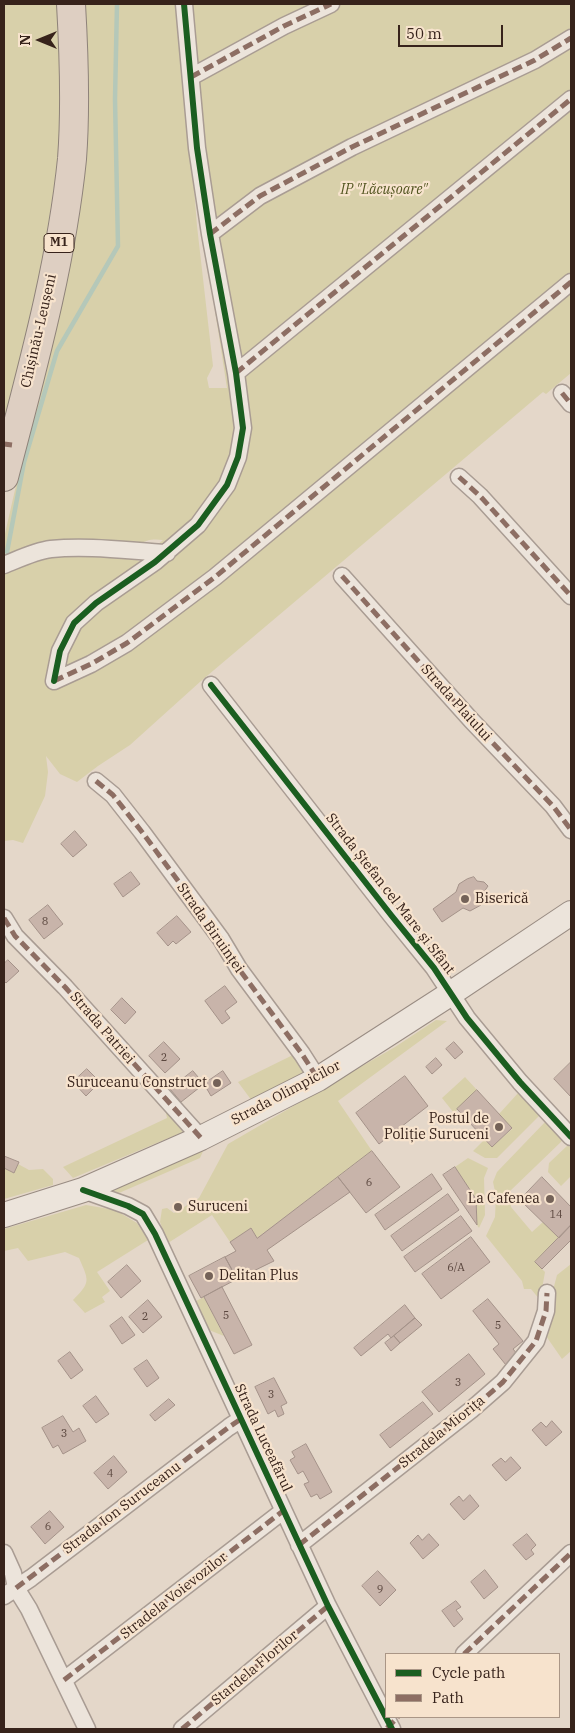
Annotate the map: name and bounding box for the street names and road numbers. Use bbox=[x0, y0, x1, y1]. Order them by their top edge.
road number: M1 bbox=[44, 234, 74, 252]
street label: Chișinău-Leușeni bbox=[18, 272, 60, 390]
street label: Strada Plaiului bbox=[417, 661, 495, 745]
street label: Strada Ștefan cel Mare și Sfânt bbox=[322, 810, 458, 978]
street label: Strada Biruinței bbox=[173, 880, 247, 976]
street label: Strada Patriei bbox=[66, 989, 138, 1067]
street label: Strada Olimpicilor bbox=[228, 1057, 344, 1129]
street label: Strada Luceafărul bbox=[231, 1381, 295, 1495]
street label: Stradela Miorița bbox=[396, 1392, 488, 1472]
street label: Strada Ion Suruceanu bbox=[60, 1458, 184, 1558]
street label: Stradela Voievozilor bbox=[117, 1549, 231, 1643]
street label: Stardela Florilor bbox=[208, 1627, 302, 1709]

